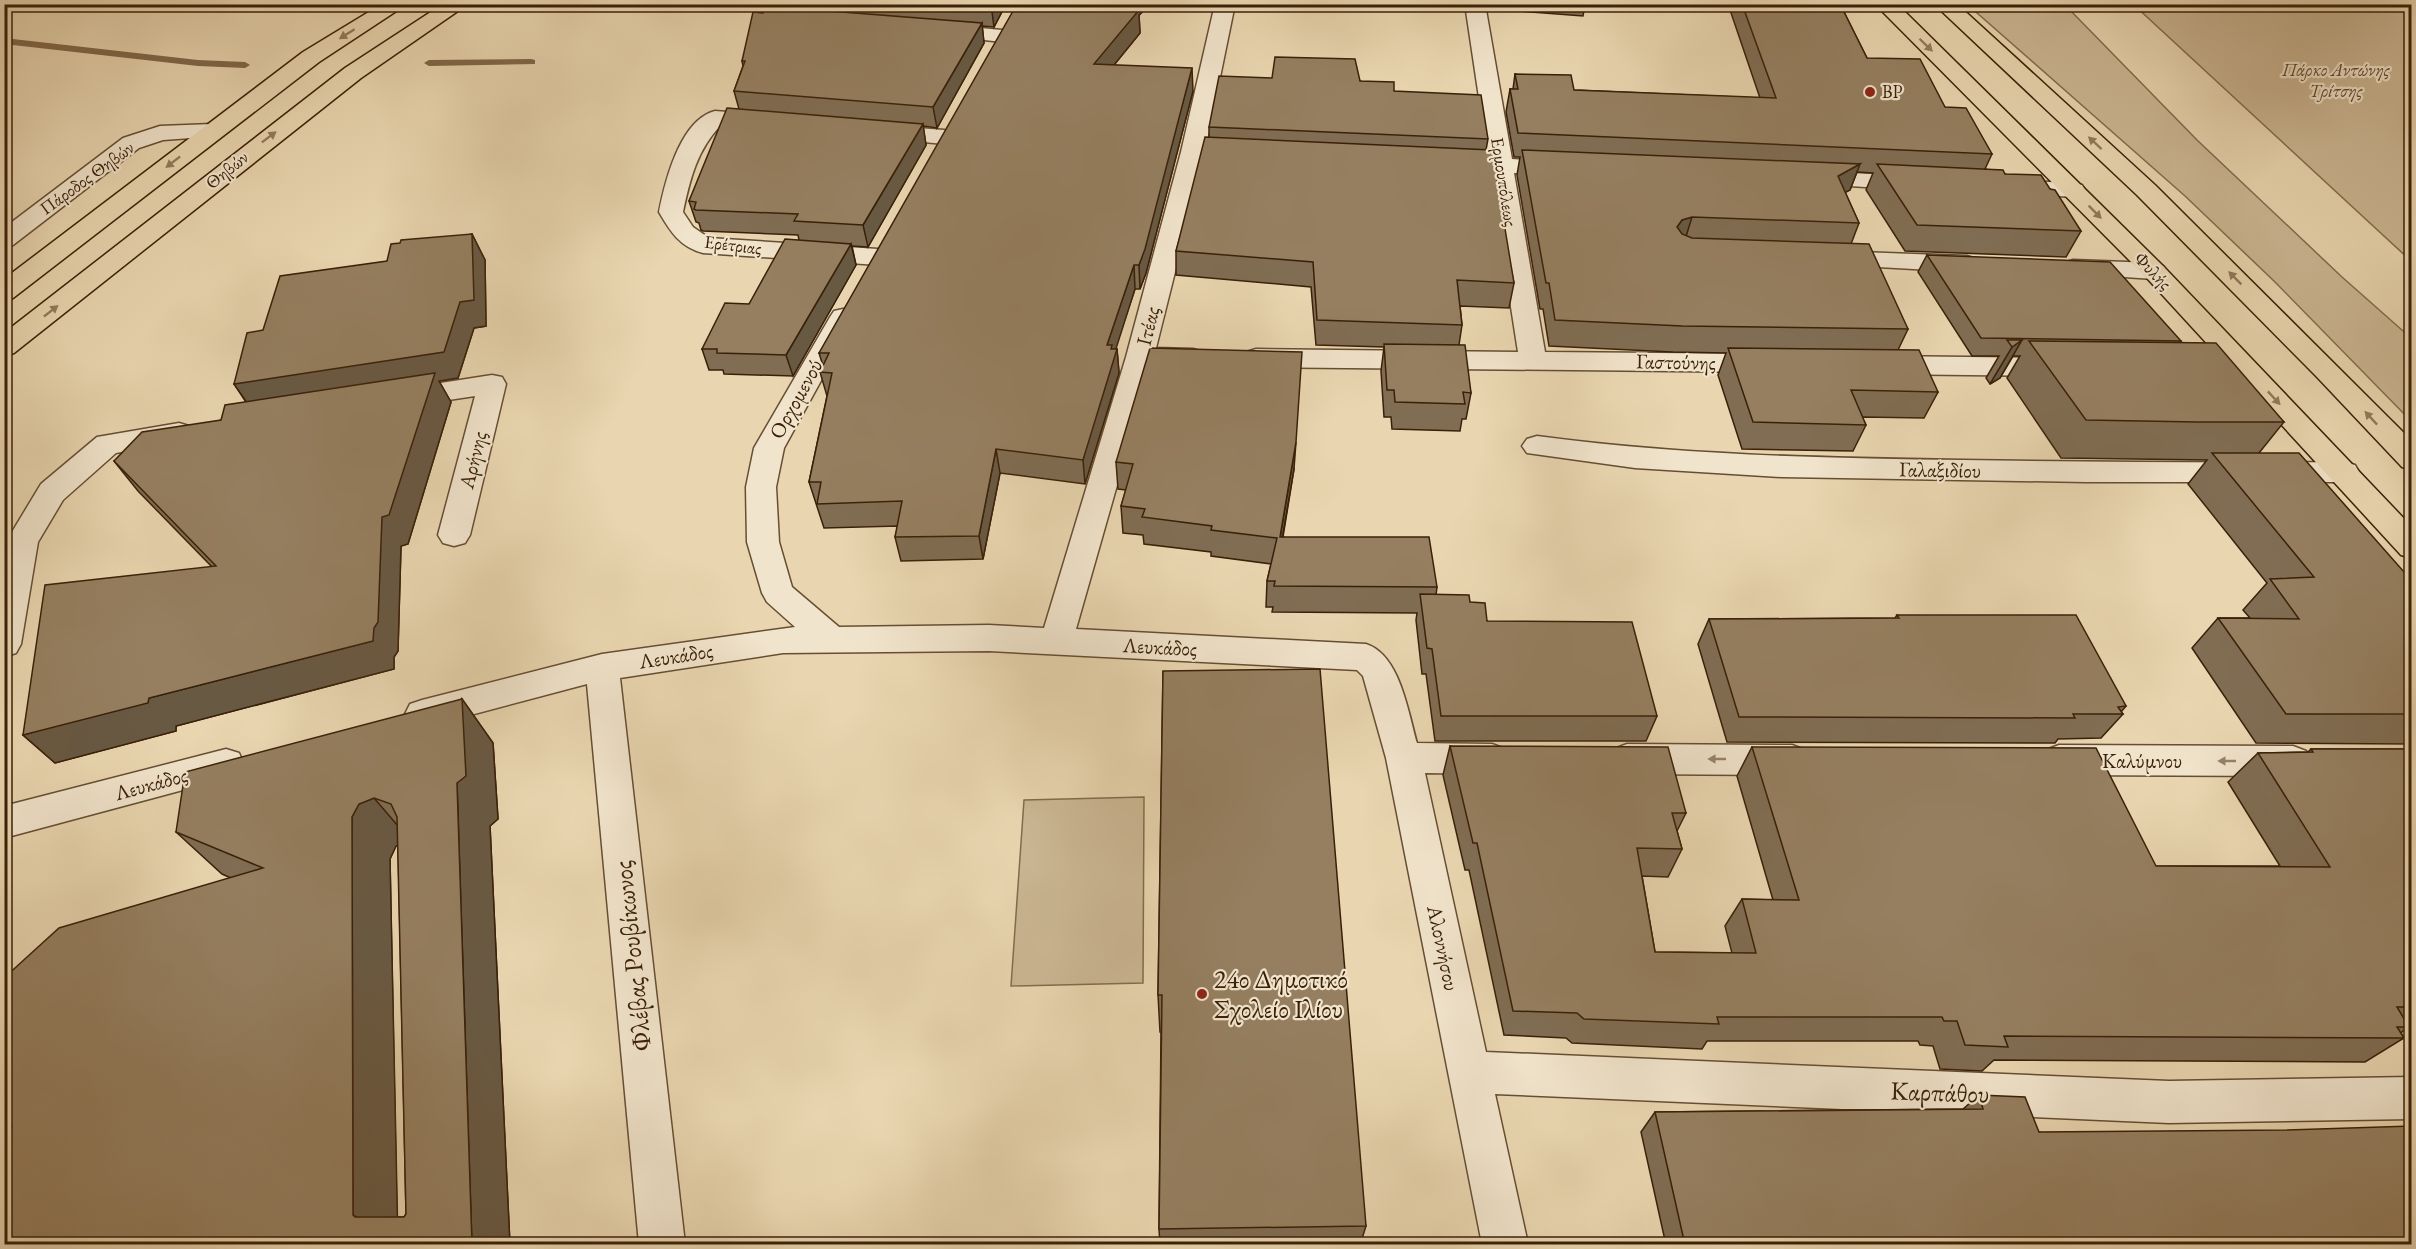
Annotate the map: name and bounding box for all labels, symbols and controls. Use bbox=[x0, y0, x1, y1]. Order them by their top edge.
one-way arrow bbox=[338, 29, 355, 40]
one-way arrow bbox=[1919, 38, 1933, 52]
park label: Πάρκο Αντώνης Τρίτσης bbox=[2281, 58, 2391, 102]
place label: BP bbox=[1882, 80, 1903, 103]
marker: BP bbox=[1863, 85, 1877, 99]
one-way arrow bbox=[261, 131, 277, 144]
street label: Πάροδος Θηβών bbox=[35, 136, 138, 220]
street label: Ερμουπόλεως bbox=[1486, 136, 1523, 228]
one-way arrow bbox=[2088, 136, 2102, 150]
street label: Θηβών bbox=[200, 145, 253, 194]
one-way arrow bbox=[165, 156, 181, 169]
one-way arrow bbox=[2088, 204, 2102, 218]
street label: Ερέτριας bbox=[703, 230, 763, 259]
street label: Φυλής bbox=[2130, 247, 2177, 295]
one-way arrow bbox=[2228, 272, 2242, 286]
street label: Ιτέας bbox=[1130, 303, 1165, 348]
one-way arrow bbox=[43, 305, 58, 317]
street label: Γαστούνης bbox=[1636, 347, 1716, 376]
street label: Ορχομενού bbox=[763, 354, 828, 443]
one-way arrow bbox=[2267, 390, 2280, 405]
one-way arrow bbox=[2365, 411, 2379, 425]
street label: Αρήνης bbox=[452, 428, 493, 493]
street label: Γαλαξιδίου bbox=[1899, 455, 1981, 484]
street label: Λευκάδος bbox=[1121, 631, 1198, 662]
street label: Λευκάδος bbox=[636, 636, 715, 675]
street label: Καλύμνου bbox=[2102, 747, 2182, 774]
one-way arrow bbox=[1708, 754, 1727, 764]
one-way arrow bbox=[2218, 756, 2237, 766]
street label: Λευκάδος bbox=[110, 761, 190, 806]
street label: Φλέβας Ρουβίκωνος bbox=[605, 859, 659, 1053]
street label: Αλοννήσου bbox=[1421, 902, 1466, 993]
place label: 24ο Δημοτικό Σχολείο Ιλίου bbox=[1214, 962, 1348, 1026]
marker: 24ο Δημοτικό Σχολείο Ιλίου bbox=[1195, 987, 1209, 1001]
street label: Καρπάθου bbox=[1890, 1073, 1990, 1111]

